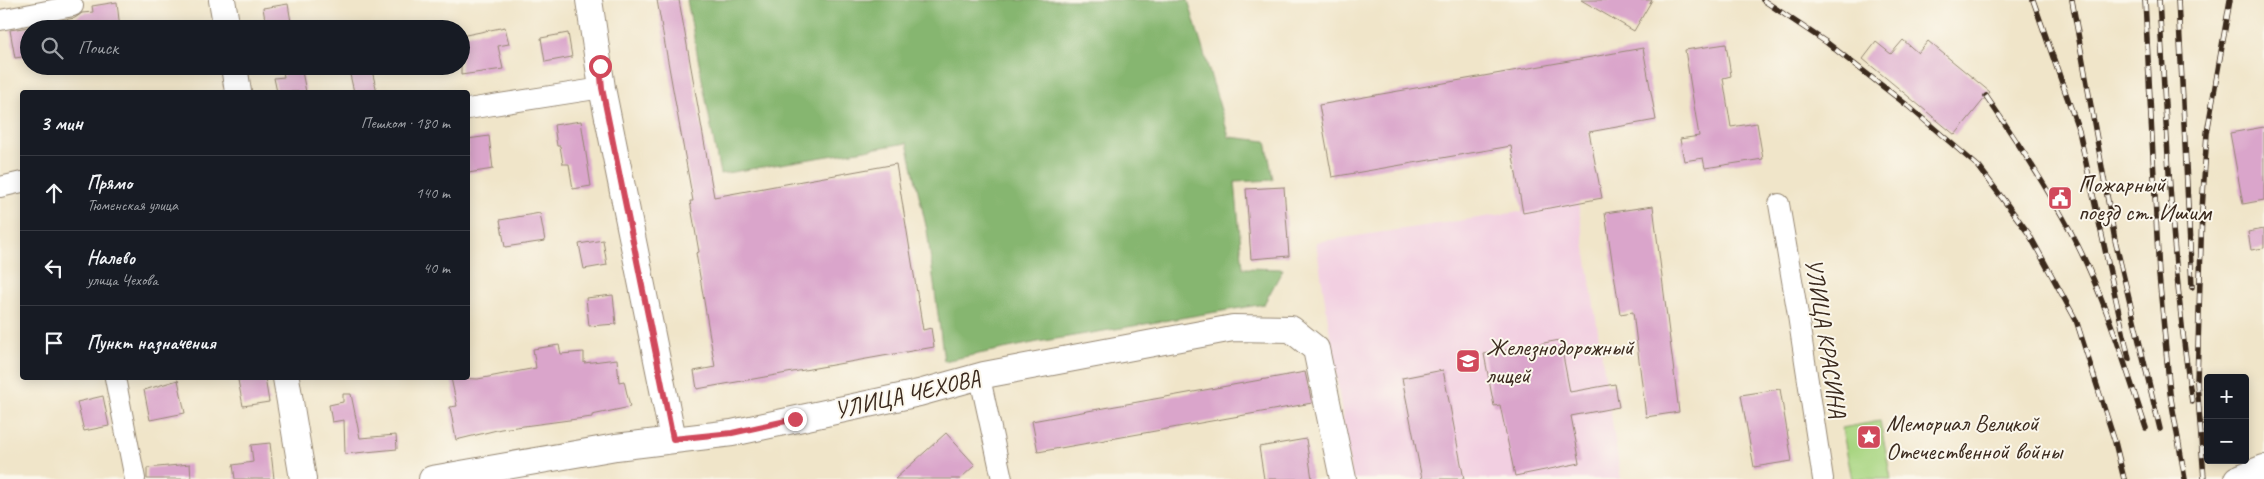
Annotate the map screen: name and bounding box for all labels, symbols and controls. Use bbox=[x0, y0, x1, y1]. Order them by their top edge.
search box bbox=[20, 20, 470, 75]
icon: search bbox=[38, 34, 66, 62]
text: Поиск bbox=[78, 36, 118, 60]
route start bbox=[589, 55, 612, 78]
text: 3 мин bbox=[40, 110, 83, 136]
text: Пешком · 180 m bbox=[361, 113, 450, 133]
place label: Пожарный поезд ст. Ишим bbox=[2078, 169, 2213, 227]
text: Прямо bbox=[87, 171, 132, 195]
icon: ahead bbox=[40, 179, 68, 207]
text: 140 m bbox=[416, 183, 450, 203]
public building icon: Пожарный поезд ст. Ишим bbox=[2047, 185, 2073, 211]
text: Тюменская улица bbox=[87, 195, 178, 215]
text: Налево bbox=[87, 246, 135, 270]
icon: left bbox=[40, 254, 68, 282]
street label: УЛИЦА КРАСИНА bbox=[1799, 256, 1854, 421]
text: 40 m bbox=[423, 258, 450, 278]
text: улица Чехова bbox=[87, 270, 158, 290]
icon: arrive bbox=[40, 329, 68, 357]
text: Пункт назначения bbox=[87, 331, 216, 355]
place label: Железнодорожный лицей bbox=[1486, 332, 1635, 390]
school or university icon: Железнодорожный лицей bbox=[1455, 348, 1481, 374]
street label: УЛИЦА ЧЕХОВА bbox=[831, 362, 984, 425]
map controls bbox=[2204, 374, 2249, 464]
button: + bbox=[2204, 374, 2249, 419]
route end bbox=[784, 408, 807, 431]
place label: Мемориал Великой Отечественной войны bbox=[1886, 408, 2064, 466]
button: − bbox=[2204, 419, 2249, 464]
place icon: Мемориал Великой Отечественной войны bbox=[1856, 424, 1882, 450]

